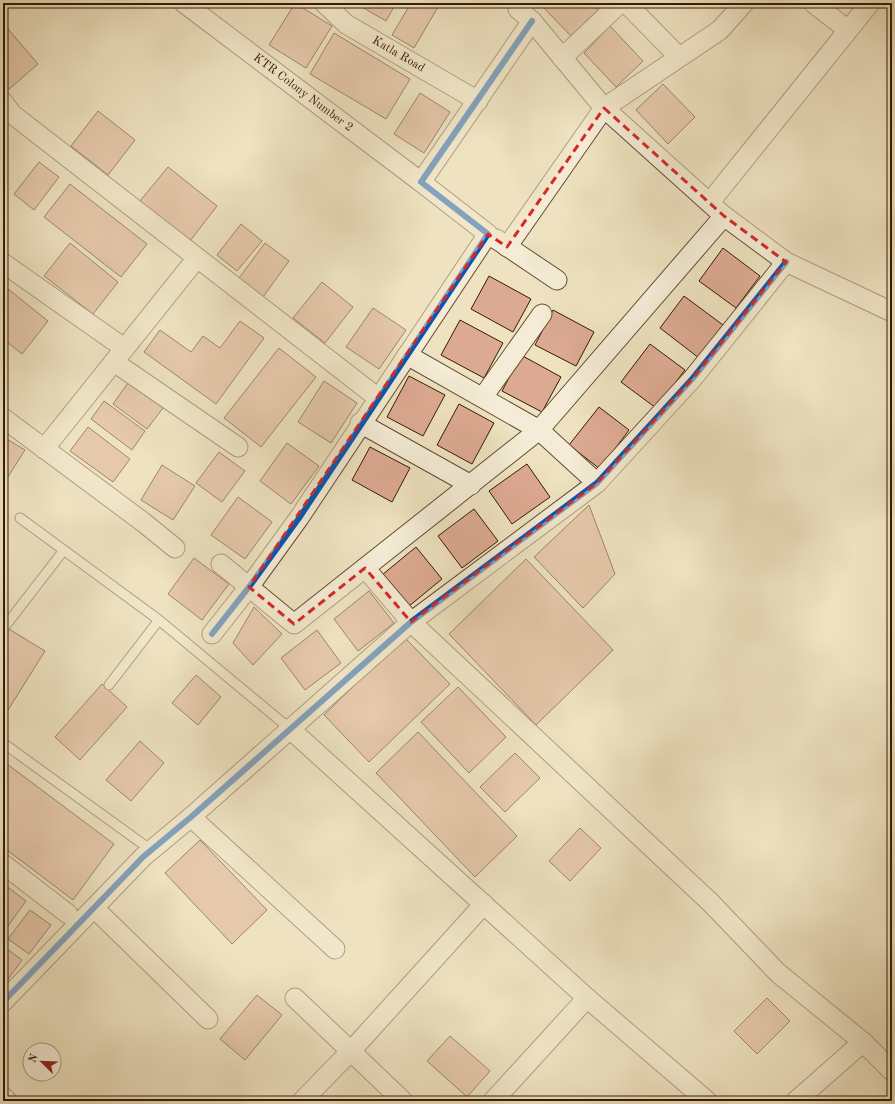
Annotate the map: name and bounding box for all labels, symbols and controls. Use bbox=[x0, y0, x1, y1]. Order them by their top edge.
street label: Katla Road bbox=[370, 35, 427, 74]
street label: KTR Colony Number 2 bbox=[251, 51, 355, 134]
north arrow bbox=[22, 1042, 62, 1082]
text: N bbox=[27, 1052, 41, 1065]

